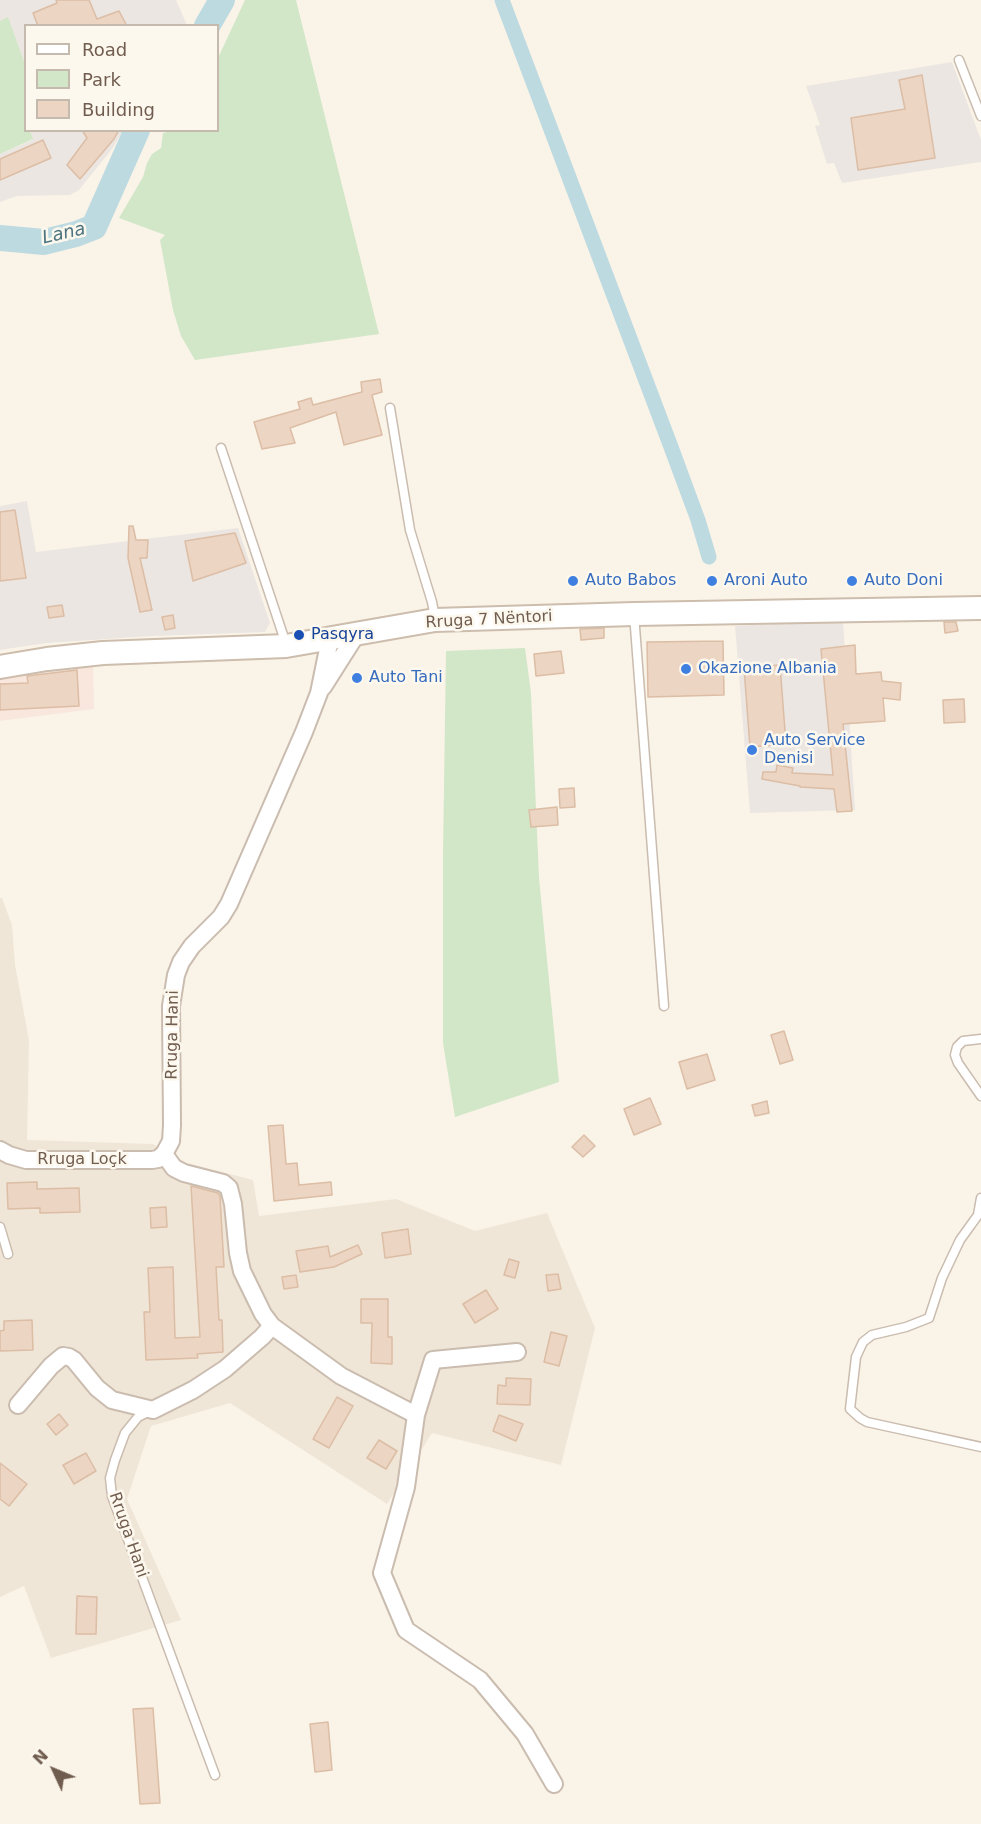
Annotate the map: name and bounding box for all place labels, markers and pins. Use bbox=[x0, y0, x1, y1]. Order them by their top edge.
place label: Auto Babos bbox=[585, 571, 676, 591]
place label: Aroni Auto bbox=[724, 571, 808, 591]
place label: Auto Doni bbox=[864, 571, 943, 591]
marker: Auto Babos bbox=[566, 574, 580, 588]
marker: Aroni Auto bbox=[705, 574, 719, 588]
marker: Auto Doni bbox=[845, 574, 859, 588]
place label: Pasqyra bbox=[311, 625, 374, 645]
marker: Pasqyra bbox=[292, 628, 306, 642]
place label: Okazione Albania bbox=[698, 659, 837, 679]
marker: Okazione Albania bbox=[679, 662, 693, 676]
place label: Auto Tani bbox=[369, 668, 443, 688]
marker: Auto Tani bbox=[350, 671, 364, 685]
place label: Auto Service Denisi bbox=[764, 731, 865, 769]
marker: Auto Service Denisi bbox=[745, 743, 759, 757]

